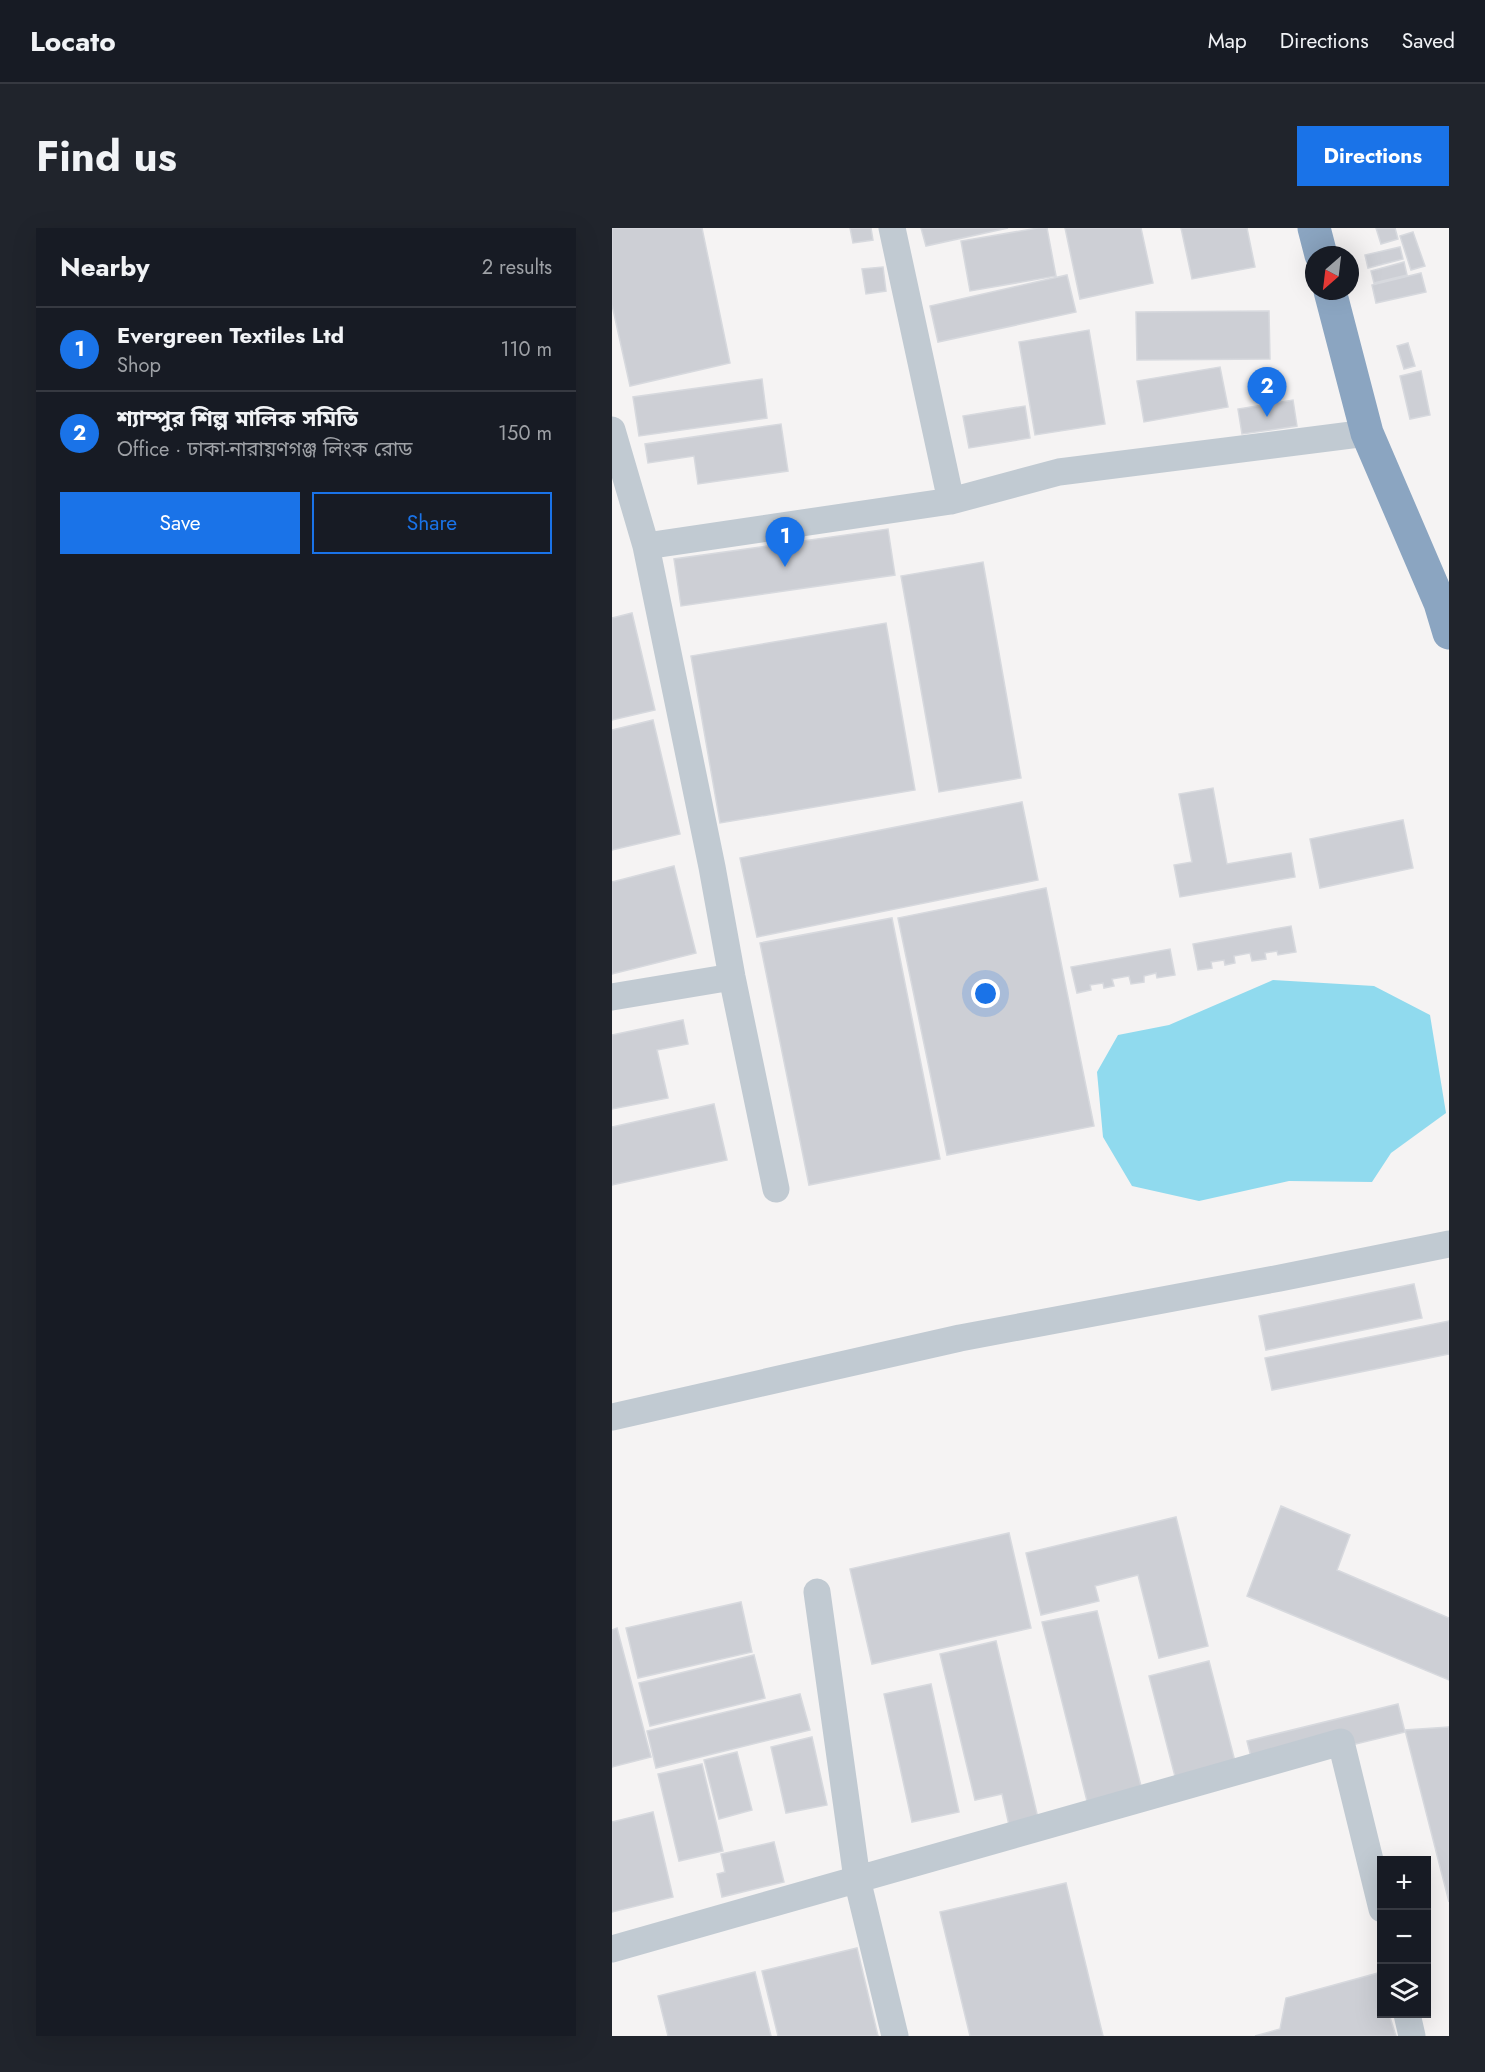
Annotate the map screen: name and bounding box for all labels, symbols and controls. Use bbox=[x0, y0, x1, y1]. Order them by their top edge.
text: Locato bbox=[30, 21, 116, 62]
text: Map bbox=[1208, 26, 1247, 56]
text: Directions bbox=[1280, 26, 1369, 56]
text: Saved bbox=[1402, 26, 1455, 56]
text: Find us bbox=[36, 126, 177, 187]
button: Directions bbox=[1297, 126, 1449, 186]
north arrow bbox=[1305, 246, 1359, 300]
text: Nearby bbox=[60, 248, 149, 286]
text: 2 results bbox=[482, 253, 552, 282]
text: Evergreen Textiles Ltd bbox=[117, 319, 344, 351]
text: 1 bbox=[74, 335, 85, 364]
text: 110 m bbox=[500, 335, 552, 364]
text: Shop bbox=[117, 351, 161, 380]
pin: 2 bbox=[1248, 368, 1286, 417]
text: শ্যাম্পুর শিল্প মালিক সমিতি bbox=[117, 402, 358, 434]
text: 2 bbox=[73, 419, 86, 448]
text: 150 m bbox=[498, 419, 552, 448]
text: Office · ঢাকা-নারায়ণগঞ্জ লিংক রোড bbox=[117, 435, 412, 464]
button: Save bbox=[60, 492, 300, 554]
button: Share bbox=[312, 492, 552, 554]
pin: 1 bbox=[766, 518, 804, 567]
your location bbox=[971, 979, 1000, 1008]
map controls bbox=[1377, 1856, 1431, 2018]
button: + bbox=[1377, 1856, 1431, 1910]
button: − bbox=[1377, 1910, 1431, 1964]
button: layers bbox=[1377, 1964, 1431, 2018]

